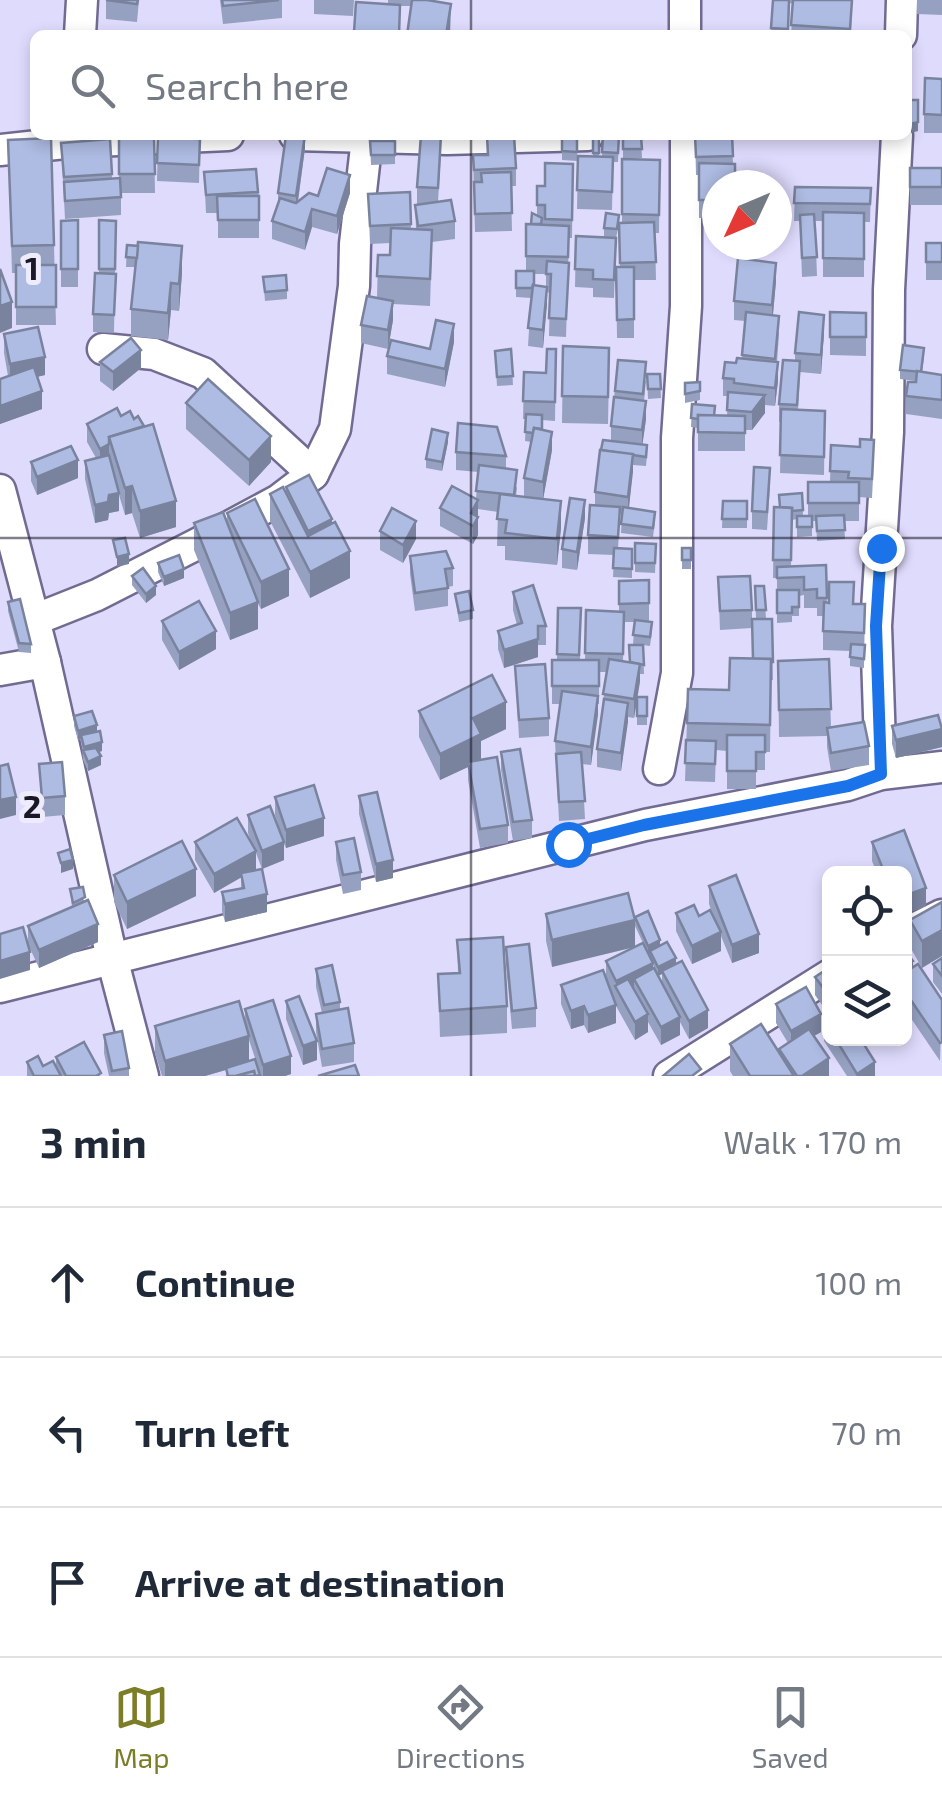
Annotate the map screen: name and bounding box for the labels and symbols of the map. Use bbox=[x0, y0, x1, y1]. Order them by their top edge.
north arrow bbox=[702, 170, 792, 260]
text: 1 bbox=[25, 248, 39, 286]
route end bbox=[859, 526, 905, 572]
text: 2 bbox=[23, 786, 41, 824]
route start bbox=[546, 822, 592, 868]

